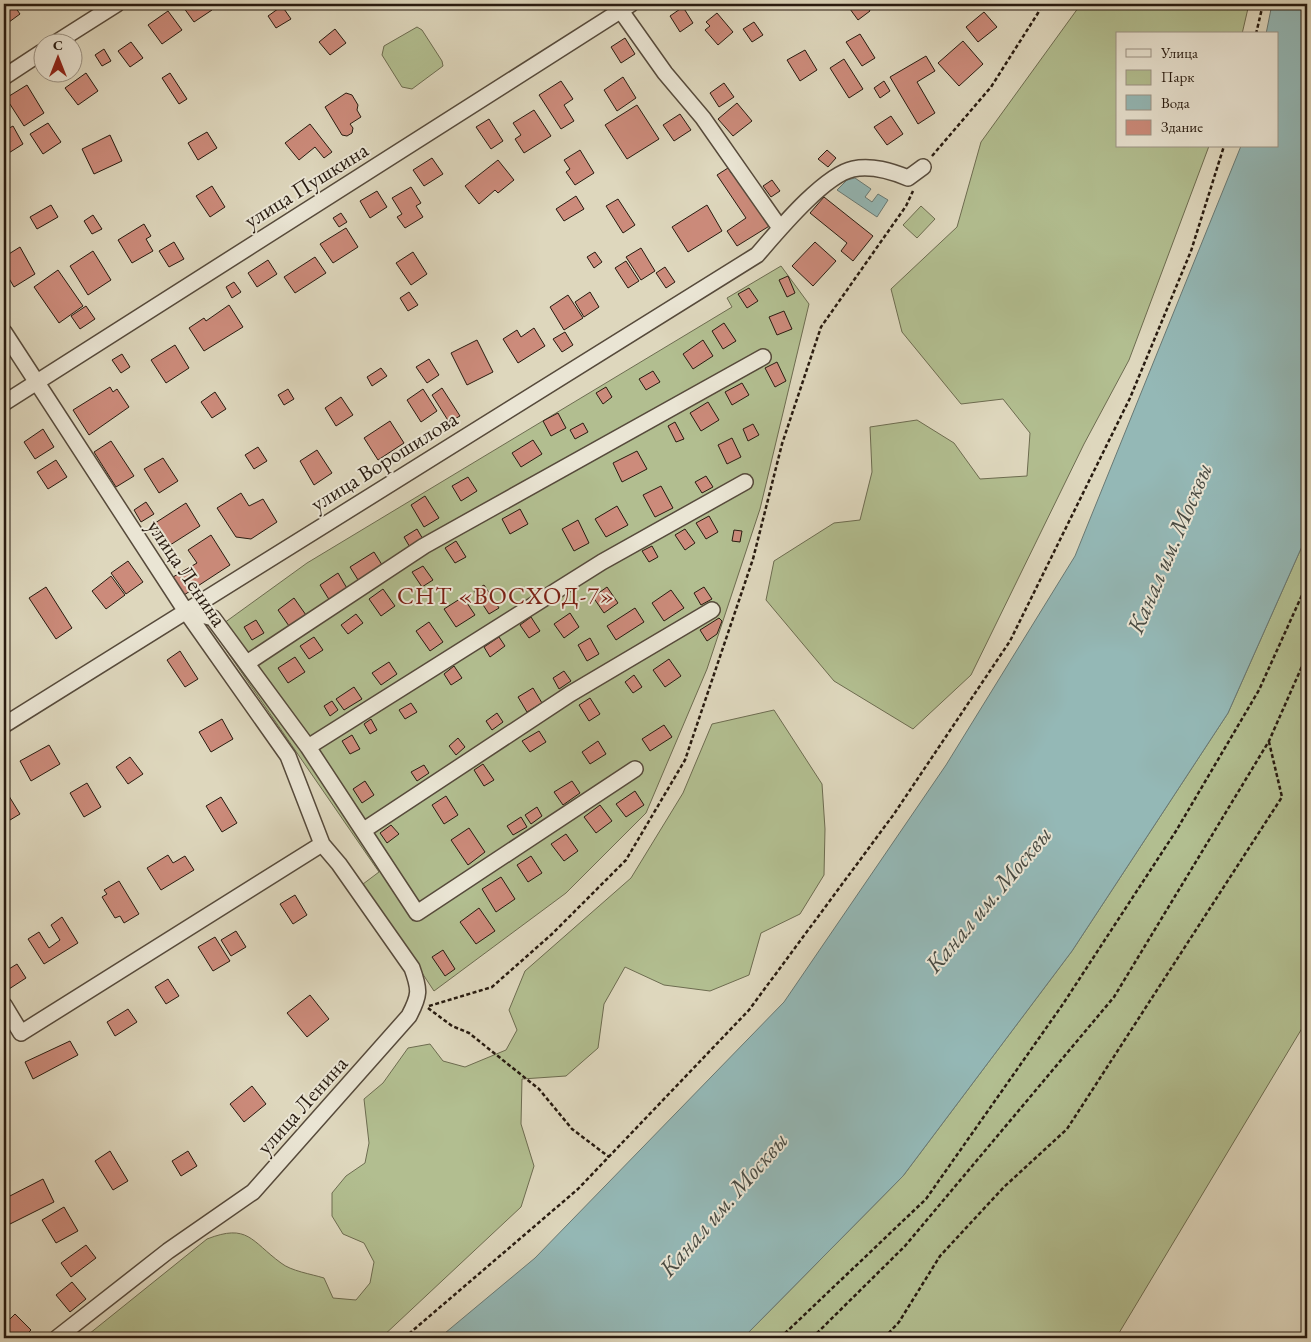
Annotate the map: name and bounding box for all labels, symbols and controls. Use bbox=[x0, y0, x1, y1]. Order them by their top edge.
north arrow bbox=[32, 32, 82, 82]
legend bbox=[1116, 32, 1278, 148]
text: С bbox=[53, 36, 63, 54]
text: Улица bbox=[1160, 43, 1198, 62]
text: Парк bbox=[1161, 67, 1194, 86]
text: Вода bbox=[1161, 93, 1190, 112]
text: Здание bbox=[1161, 117, 1203, 136]
street label: улица Пушкина bbox=[238, 135, 374, 235]
street label: улица Ворошилова bbox=[305, 404, 463, 518]
water label: Канал им. Москвы bbox=[1119, 458, 1219, 639]
street label: улица Ленина bbox=[141, 514, 234, 632]
district label: СНТ «ВОСХОД-7» bbox=[397, 580, 615, 611]
water label: Канал им. Москвы bbox=[917, 819, 1058, 980]
street label: улица Ленина bbox=[250, 1049, 354, 1161]
water label: Канал им. Москвы bbox=[651, 1125, 794, 1284]

